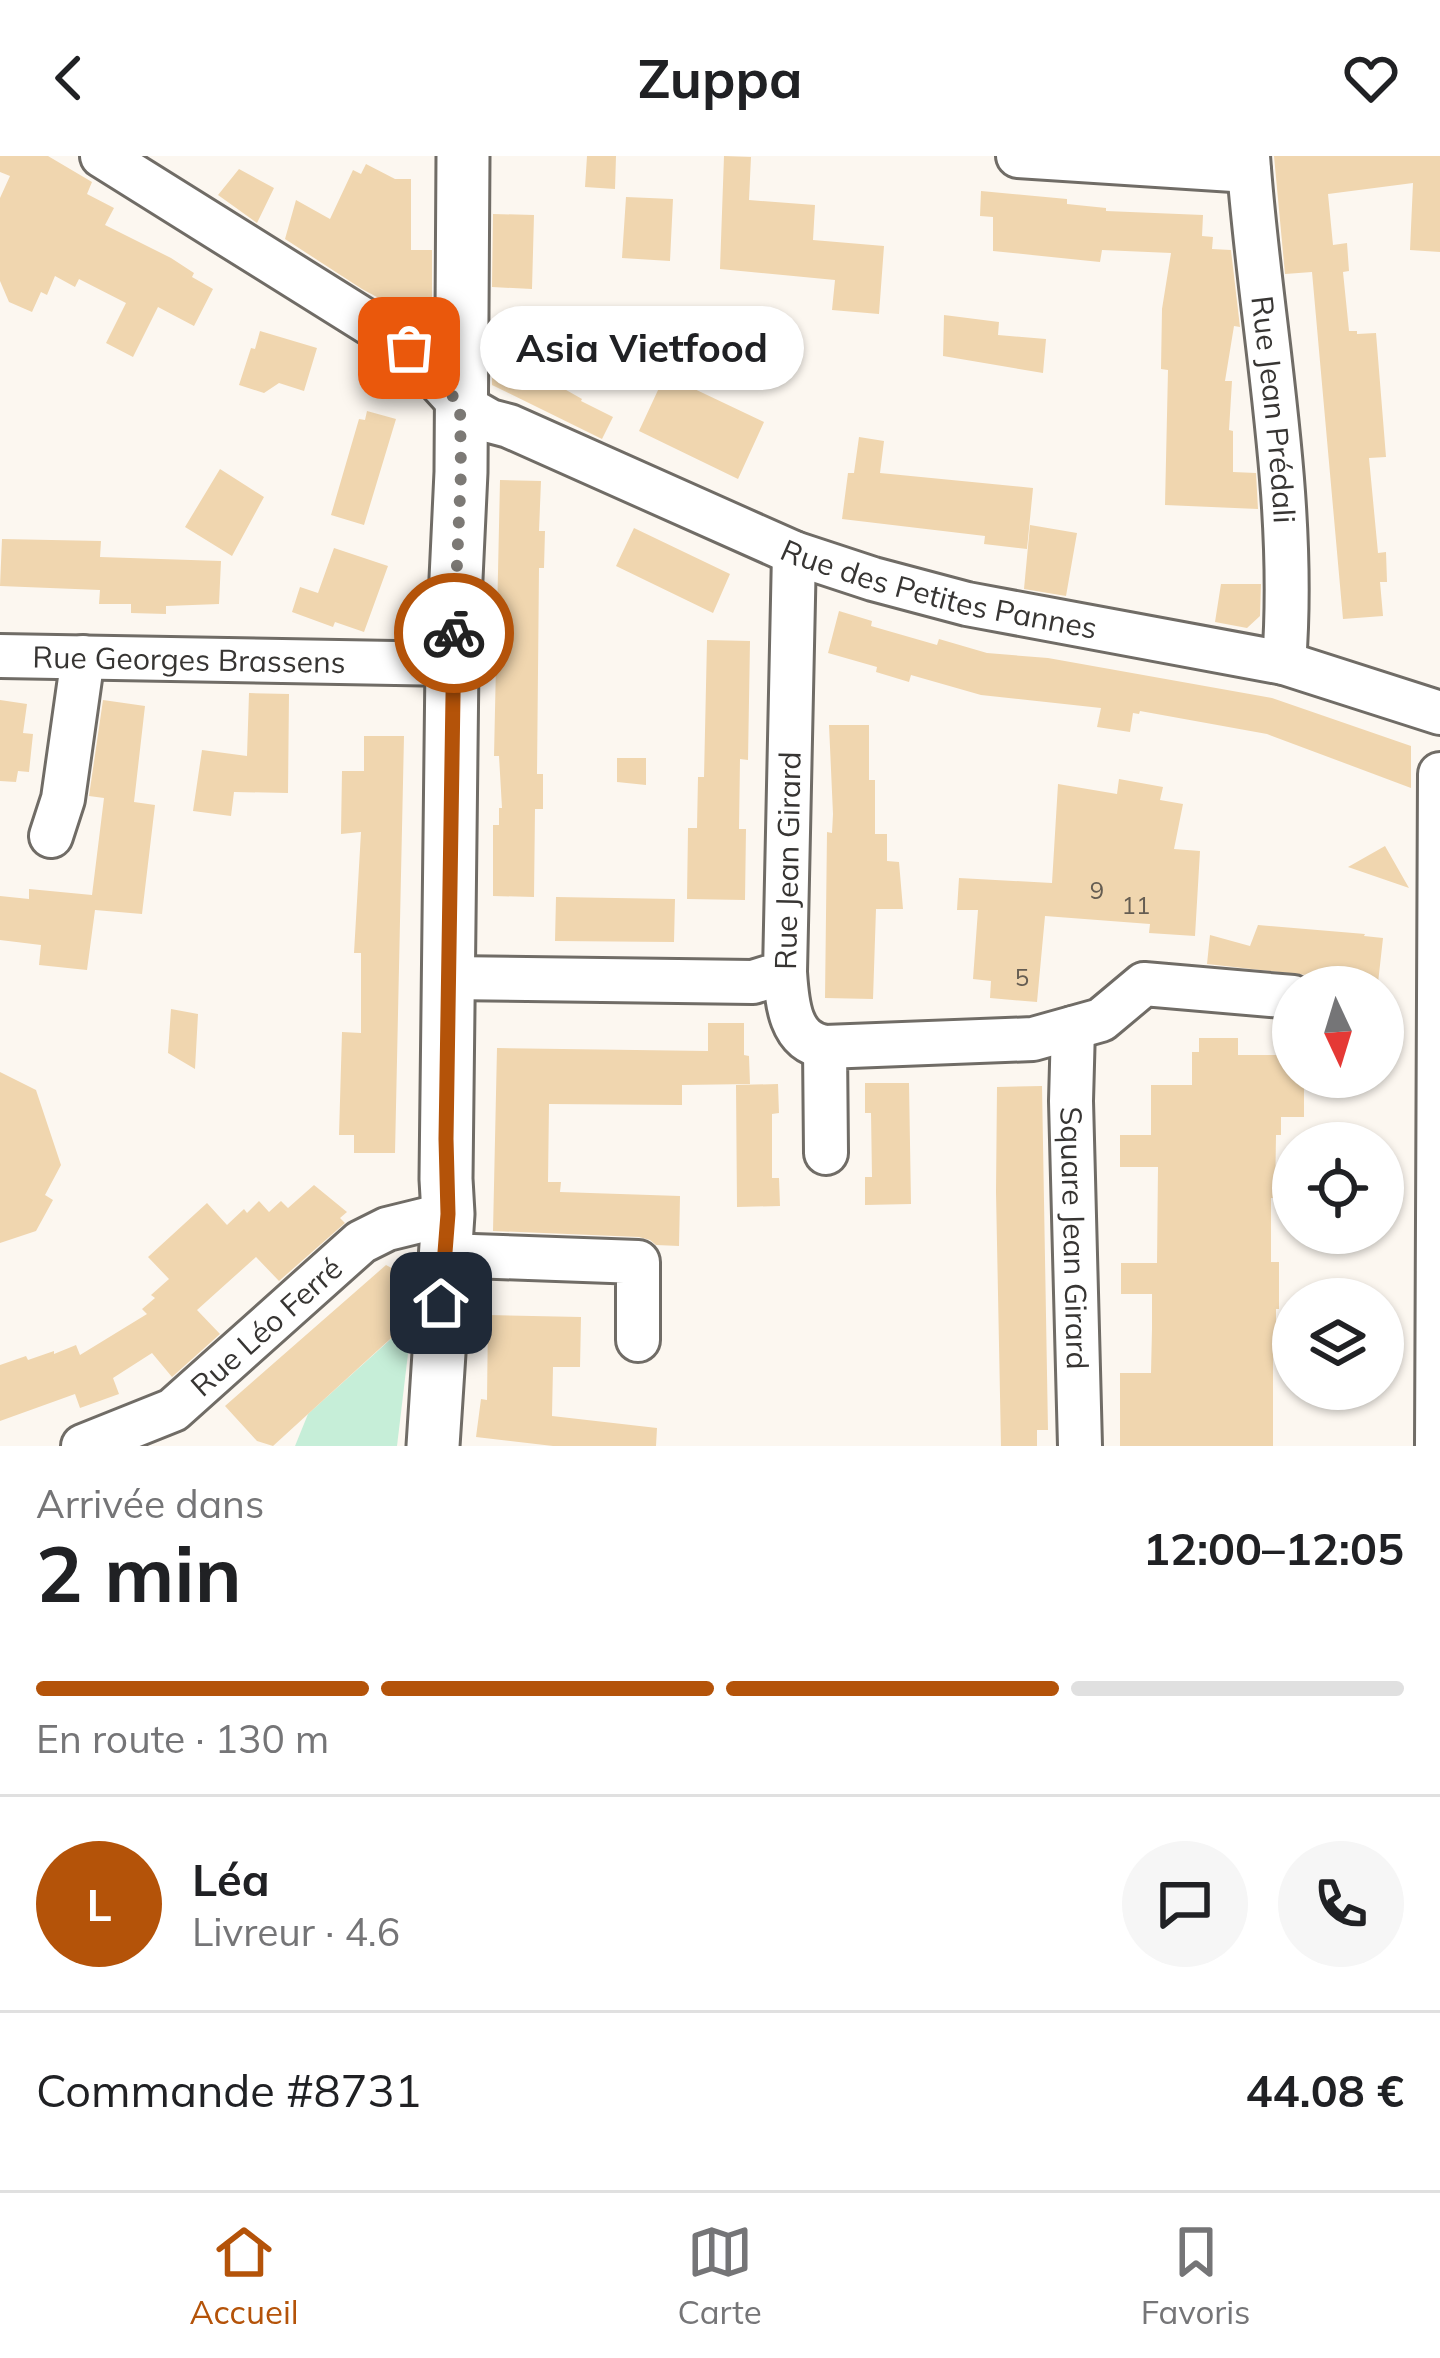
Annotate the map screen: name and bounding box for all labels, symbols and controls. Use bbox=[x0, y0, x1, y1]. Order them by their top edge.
text: Zuppa bbox=[638, 44, 802, 112]
icon: back bbox=[36, 45, 102, 111]
icon: heart bbox=[1338, 45, 1404, 111]
street label: Rue Jean Prédali bbox=[1243, 294, 1304, 524]
pin bbox=[358, 297, 460, 399]
callout: Asia Vietfood bbox=[481, 306, 805, 390]
icon: bag bbox=[376, 315, 442, 381]
text: Asia Vietfood bbox=[516, 323, 768, 372]
street label: Rue des Petites Pannes bbox=[775, 531, 1100, 647]
courier bbox=[394, 573, 514, 693]
icon: bike bbox=[421, 600, 487, 666]
street label: Rue Georges Brassens bbox=[32, 638, 346, 681]
street label: Rue Jean Girard bbox=[766, 751, 809, 970]
house number: 9 bbox=[1090, 875, 1104, 905]
house number: 11 bbox=[1122, 890, 1150, 920]
house number: 5 bbox=[1015, 962, 1029, 992]
north arrow bbox=[1272, 966, 1404, 1098]
map controls bbox=[1272, 966, 1404, 1410]
street label: Square Jean Girard bbox=[1052, 1106, 1097, 1370]
button: locate bbox=[1272, 1122, 1404, 1254]
street label: Rue Léo Ferré bbox=[183, 1249, 350, 1404]
pin bbox=[390, 1252, 492, 1354]
icon: home bbox=[408, 1270, 474, 1336]
button: layers bbox=[1272, 1278, 1404, 1410]
text: Arrivée dans bbox=[36, 1479, 264, 1528]
text: 12:00–12:05 bbox=[1143, 1520, 1404, 1576]
text: 2 min bbox=[36, 1524, 242, 1622]
text: En route · 130 m bbox=[36, 1714, 329, 1763]
button: chat bbox=[1122, 1841, 1248, 1967]
button: phone bbox=[1278, 1841, 1404, 1967]
text: Léa bbox=[192, 1851, 270, 1907]
text: L bbox=[86, 1876, 112, 1932]
text: Livreur · 4.6 bbox=[192, 1907, 400, 1956]
text: Commande #8731 bbox=[36, 2062, 422, 2118]
text: 44.08 € bbox=[1246, 2062, 1404, 2118]
tab: Accueil bbox=[189, 2219, 299, 2332]
tab: Carte bbox=[678, 2219, 762, 2332]
tab: Favoris bbox=[1141, 2219, 1250, 2332]

